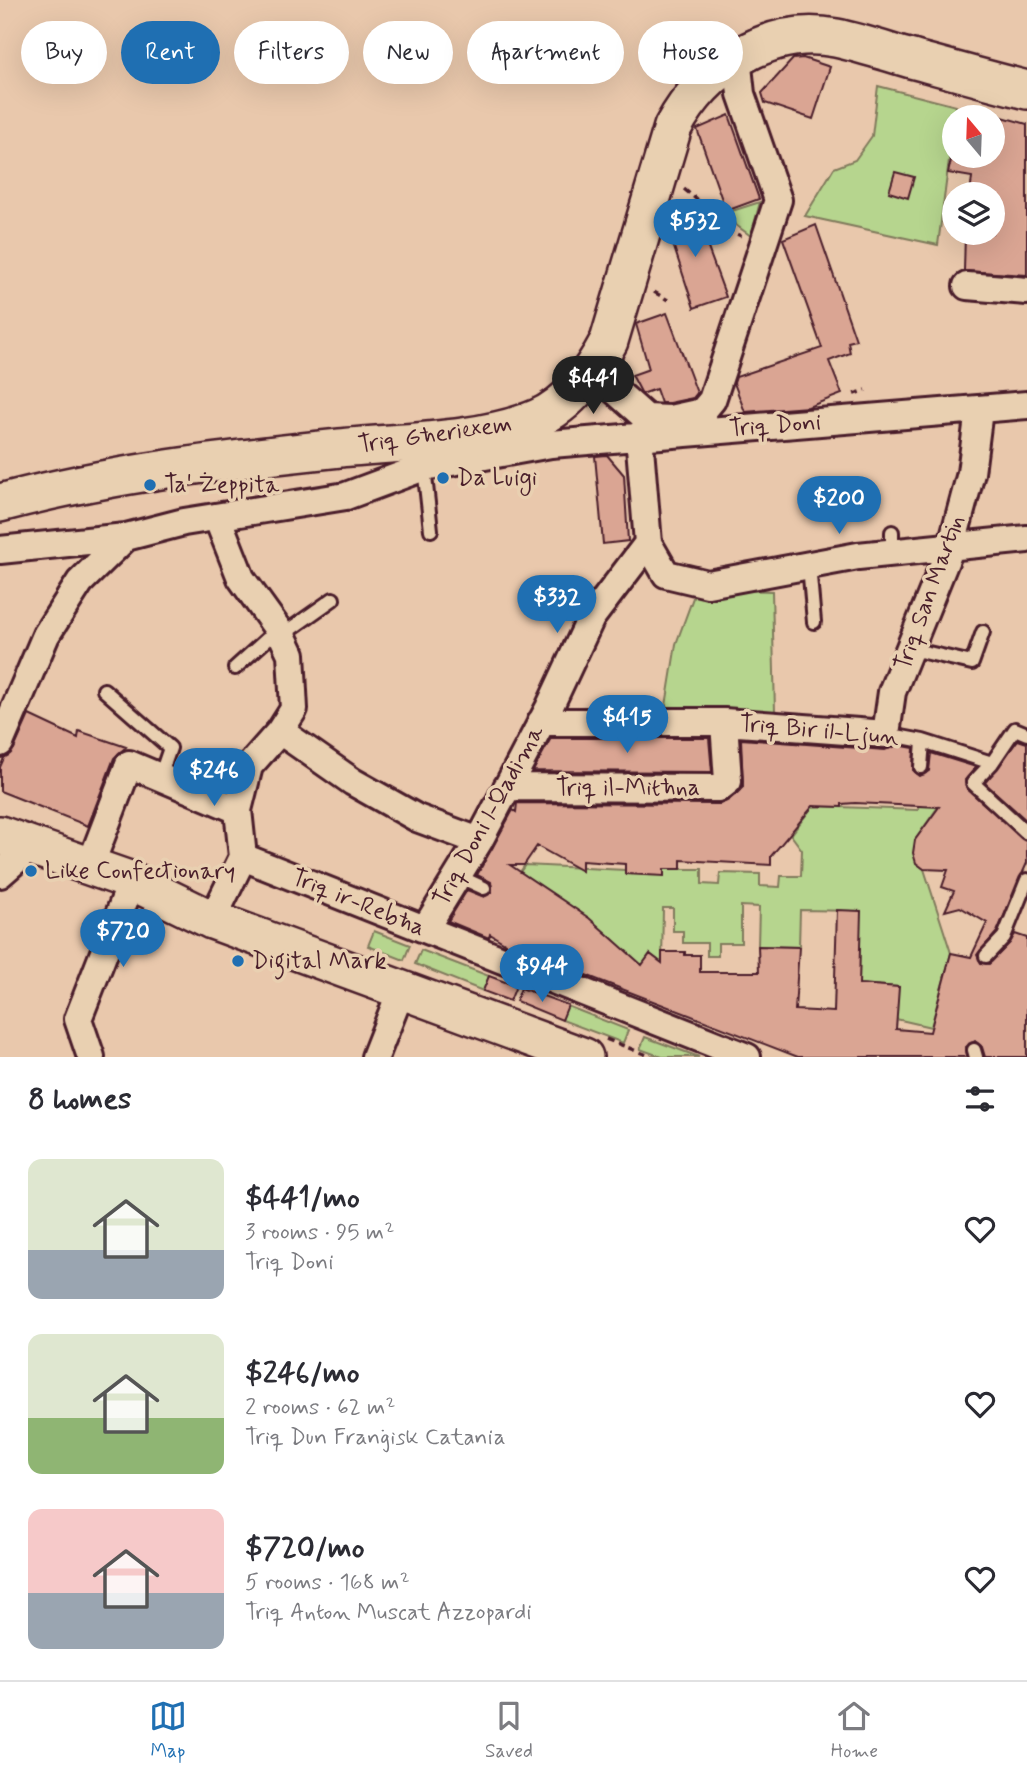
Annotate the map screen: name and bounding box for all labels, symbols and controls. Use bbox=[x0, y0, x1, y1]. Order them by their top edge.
chip: Buy bbox=[21, 21, 107, 84]
chip: Rent bbox=[121, 21, 220, 84]
chip: Filters bbox=[234, 21, 349, 84]
chip: New bbox=[363, 21, 453, 84]
chip: Apartment bbox=[467, 21, 624, 84]
chip: House bbox=[638, 21, 743, 84]
north arrow bbox=[942, 105, 1004, 168]
map controls bbox=[942, 105, 1005, 245]
button: layers bbox=[942, 182, 1005, 245]
pin: $532 bbox=[654, 200, 736, 259]
text: $532 bbox=[670, 207, 720, 237]
pin: $441 bbox=[552, 356, 634, 416]
text: $441 bbox=[568, 364, 618, 394]
street label: Triq Doni bbox=[728, 407, 822, 445]
street label: Triq Għeriexem bbox=[356, 409, 514, 461]
place label: Da Luigi bbox=[457, 463, 537, 496]
place label: Ta' Żeppita bbox=[164, 470, 280, 501]
marker: Da Luigi bbox=[435, 470, 451, 486]
pin: $200 bbox=[798, 476, 880, 536]
marker: Ta' Żeppita bbox=[142, 477, 158, 493]
text: $200 bbox=[813, 484, 865, 514]
street label: Triq San Martin bbox=[887, 511, 973, 675]
pin: $332 bbox=[516, 576, 598, 635]
text: $332 bbox=[533, 583, 581, 613]
pin: $415 bbox=[586, 696, 668, 755]
text: $415 bbox=[602, 703, 652, 733]
street label: Triq Bir il-Ljun bbox=[738, 709, 900, 753]
street label: Triq Doni l-Qadima bbox=[426, 719, 552, 912]
pin: $246 bbox=[173, 748, 255, 808]
text: $246 bbox=[189, 756, 239, 786]
street label: Triq il-Mitħna bbox=[556, 773, 700, 804]
place label: Like Confectionary bbox=[45, 856, 235, 887]
street label: Triq ir-Rebħa bbox=[287, 862, 429, 944]
marker: Like Confectionary bbox=[23, 863, 39, 879]
pin: $720 bbox=[82, 909, 164, 969]
text: $720 bbox=[96, 917, 150, 947]
pin: $944 bbox=[501, 944, 583, 1004]
place label: Digital Mark bbox=[252, 946, 387, 980]
text: $944 bbox=[516, 952, 568, 982]
marker: Digital Mark bbox=[230, 953, 246, 969]
text: 8 homes bbox=[28, 1080, 131, 1119]
icon: filters bbox=[961, 1080, 999, 1118]
text: $441/mo bbox=[245, 1179, 360, 1218]
icon: home bbox=[84, 1187, 168, 1271]
icon: heart bbox=[961, 1210, 999, 1248]
text: 3 rooms · 95 m² bbox=[245, 1218, 394, 1248]
text: Triq Doni bbox=[245, 1248, 333, 1278]
text: $246/mo bbox=[245, 1354, 359, 1393]
icon: home bbox=[84, 1362, 168, 1446]
icon: heart bbox=[961, 1385, 999, 1423]
text: 2 rooms · 62 m² bbox=[245, 1393, 396, 1423]
text: Triq Dun Franġisk Catania bbox=[245, 1423, 506, 1453]
text: $720/mo bbox=[245, 1529, 365, 1568]
icon: home bbox=[84, 1537, 168, 1621]
icon: heart bbox=[961, 1560, 999, 1598]
text: 5 rooms · 168 m² bbox=[245, 1568, 410, 1598]
text: Triq Anton Muscat Azzopardi bbox=[245, 1598, 532, 1628]
tab: Map bbox=[149, 1697, 187, 1764]
tab: Saved bbox=[485, 1697, 533, 1764]
tab: Home bbox=[831, 1697, 878, 1764]

